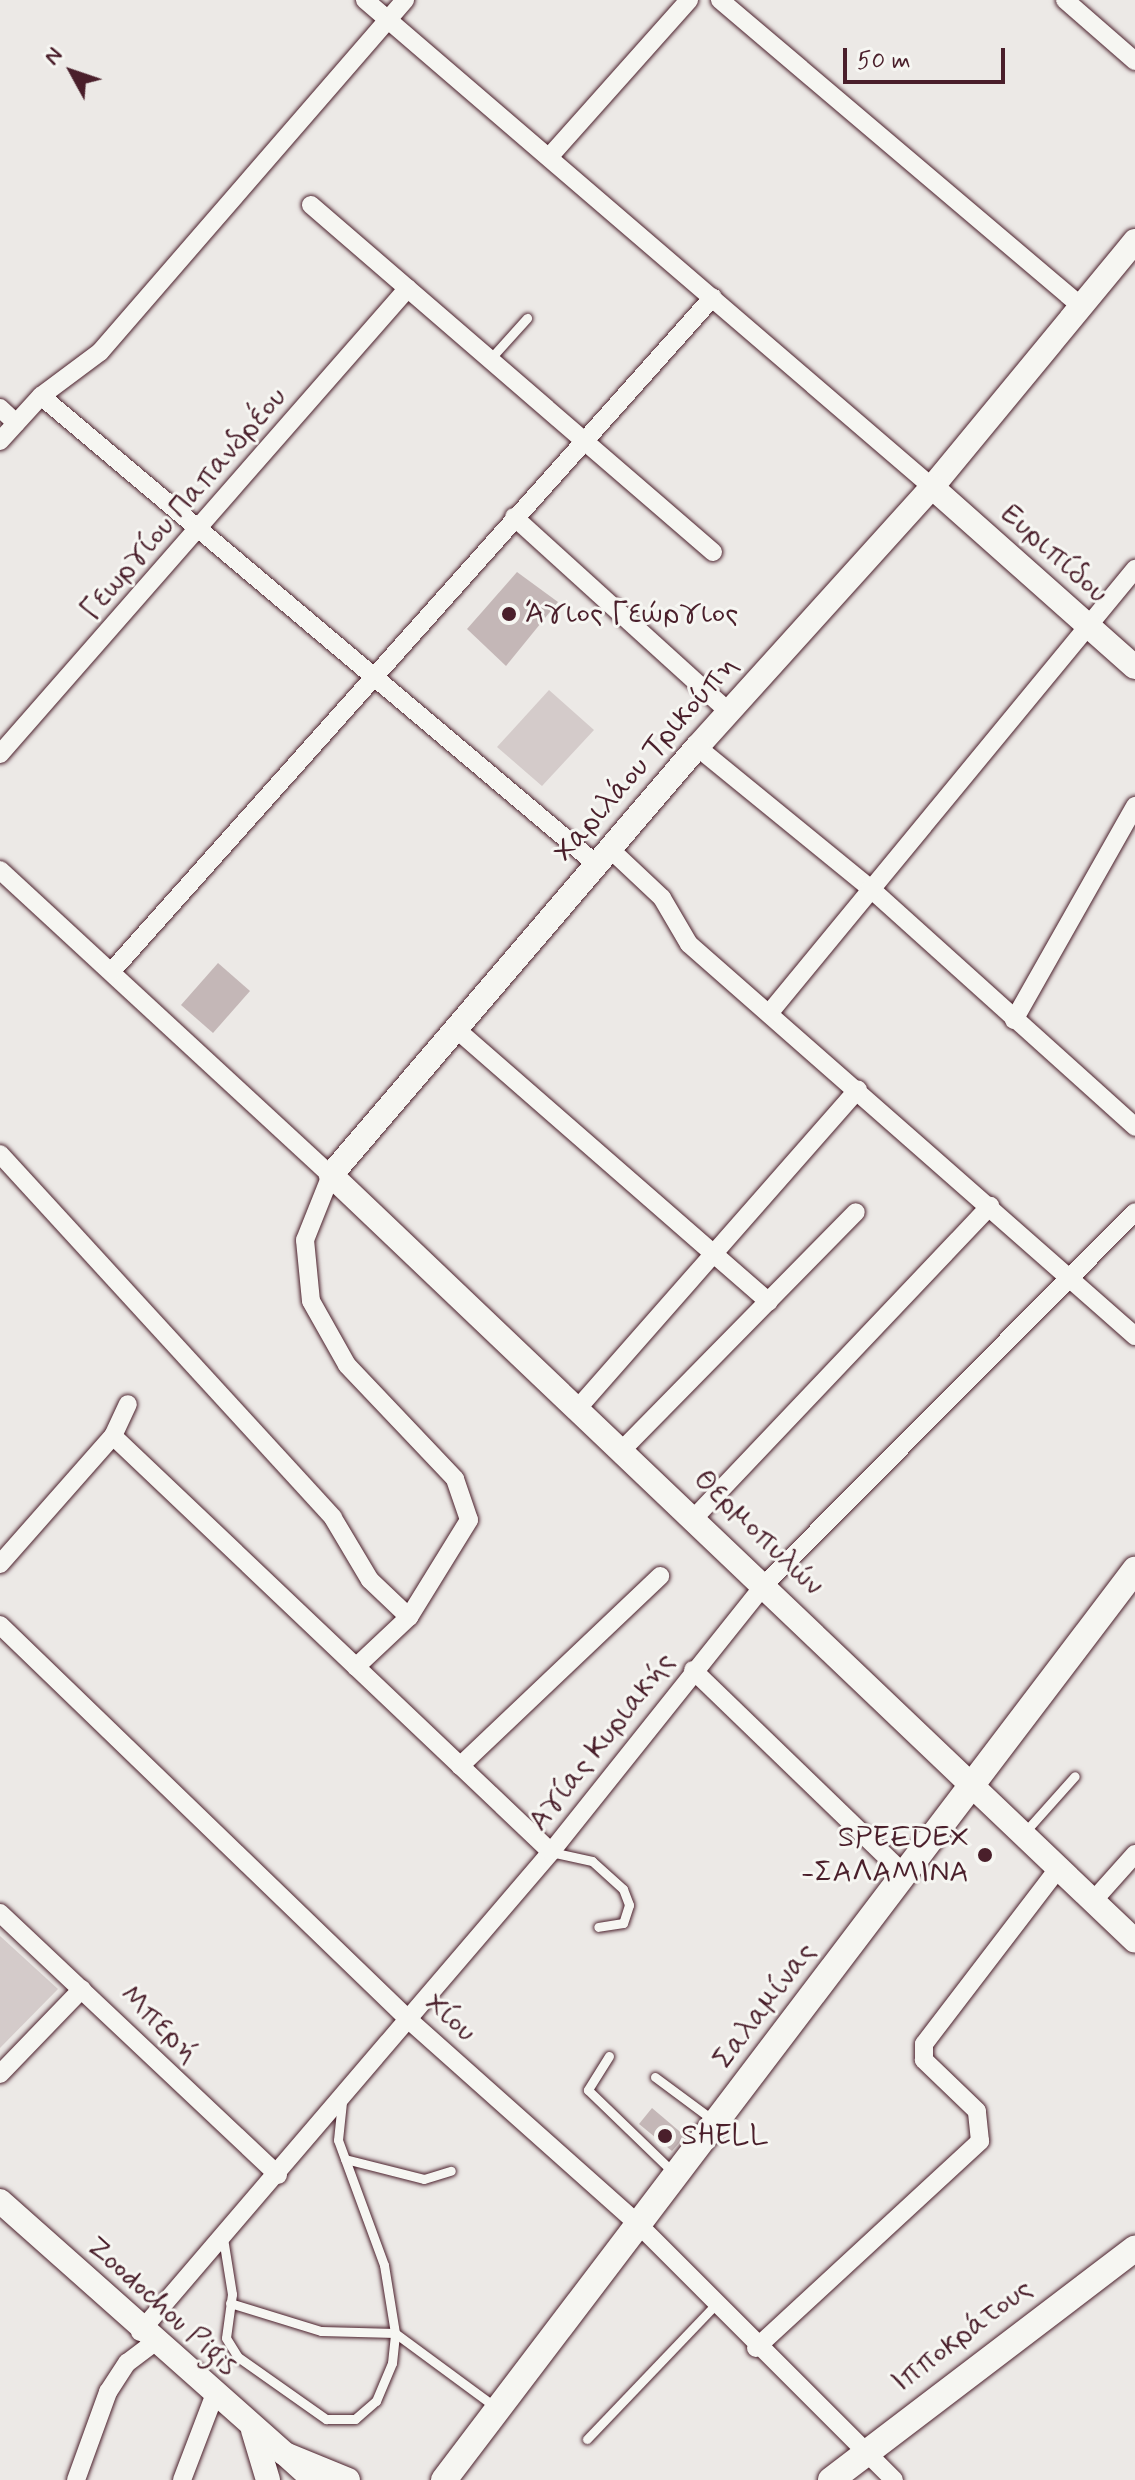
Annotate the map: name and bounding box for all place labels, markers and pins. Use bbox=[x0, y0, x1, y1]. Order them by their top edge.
place label: Άγιος Γεώργιος bbox=[525, 596, 738, 632]
marker: Άγιος Γεώργιος bbox=[500, 605, 518, 623]
place label: SPEEDEX -ΣΑΛΑΜΙΝΑ bbox=[801, 1820, 969, 1890]
marker: SPEEDEX -ΣΑΛΑΜΙΝΑ bbox=[976, 1846, 994, 1864]
place label: SHELL bbox=[681, 2118, 768, 2154]
marker: SHELL bbox=[656, 2127, 674, 2145]

